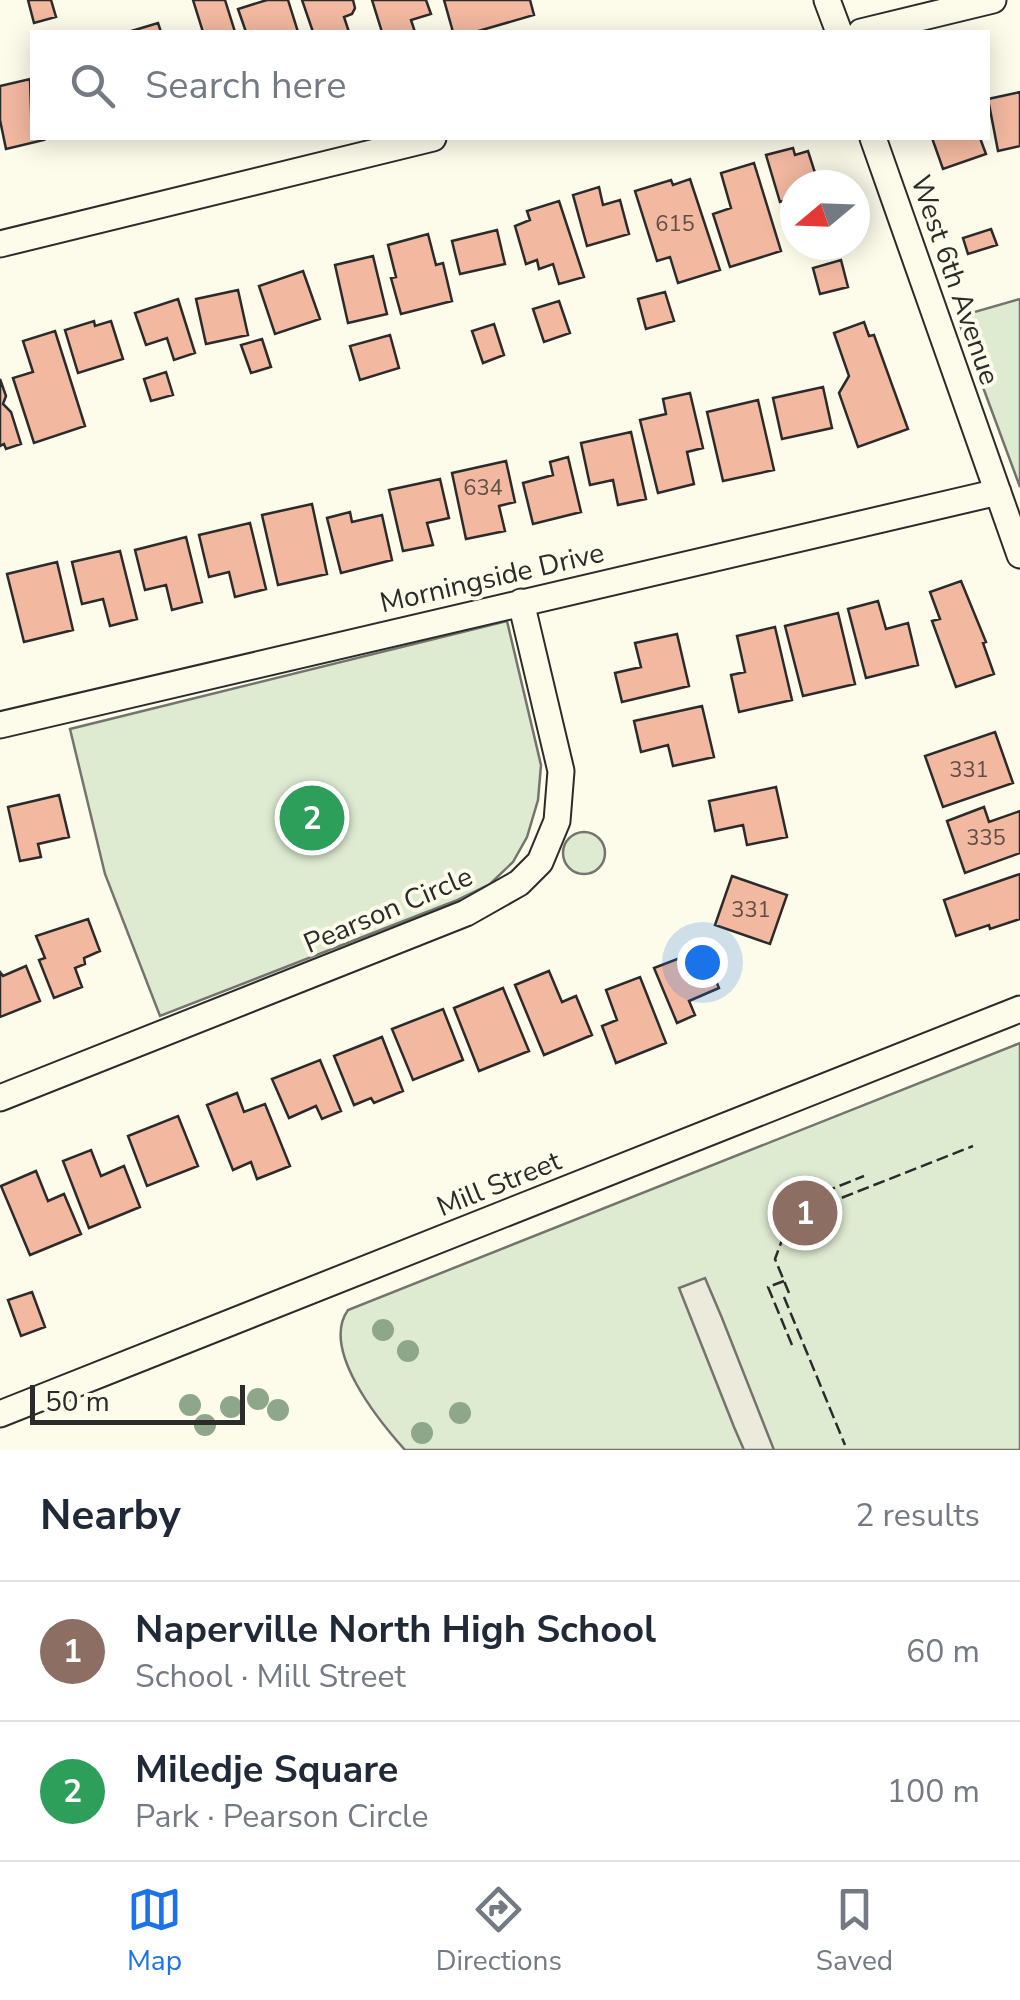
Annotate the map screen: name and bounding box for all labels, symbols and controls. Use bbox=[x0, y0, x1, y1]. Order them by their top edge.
search box bbox=[30, 30, 990, 140]
icon: search bbox=[65, 58, 120, 113]
text: Search here bbox=[145, 60, 346, 111]
north arrow bbox=[780, 170, 870, 260]
street label: West 6th Avenue bbox=[901, 170, 1009, 390]
house number: 615 bbox=[655, 209, 695, 239]
house number: 634 bbox=[463, 473, 503, 503]
street label: Morningside Drive bbox=[376, 534, 608, 622]
house number: 331 bbox=[949, 755, 989, 785]
pin: 2 bbox=[280, 780, 344, 856]
house number: 335 bbox=[966, 823, 1006, 853]
street label: Pearson Circle bbox=[298, 857, 478, 963]
house number: 331 bbox=[731, 895, 771, 925]
your location bbox=[677, 937, 728, 988]
street label: Mill Street bbox=[431, 1142, 567, 1226]
pin: 1 bbox=[772, 1176, 838, 1250]
scale bar bbox=[30, 1380, 245, 1424]
text: 50 m bbox=[45, 1383, 110, 1421]
text: Nearby bbox=[40, 1487, 181, 1544]
text: 2 results bbox=[855, 1494, 980, 1537]
text: Naperville North High School bbox=[135, 1604, 656, 1655]
text: 1 bbox=[63, 1630, 82, 1673]
text: 60 m bbox=[906, 1630, 980, 1673]
text: School · Mill Street bbox=[135, 1655, 406, 1698]
text: Miledje Square bbox=[135, 1744, 398, 1795]
text: 2 bbox=[63, 1770, 82, 1813]
text: 100 m bbox=[887, 1770, 980, 1813]
text: Park · Pearson Circle bbox=[135, 1795, 428, 1838]
tab: Map bbox=[127, 1882, 182, 1980]
tab: Directions bbox=[436, 1882, 562, 1980]
tab: Saved bbox=[816, 1882, 893, 1980]

